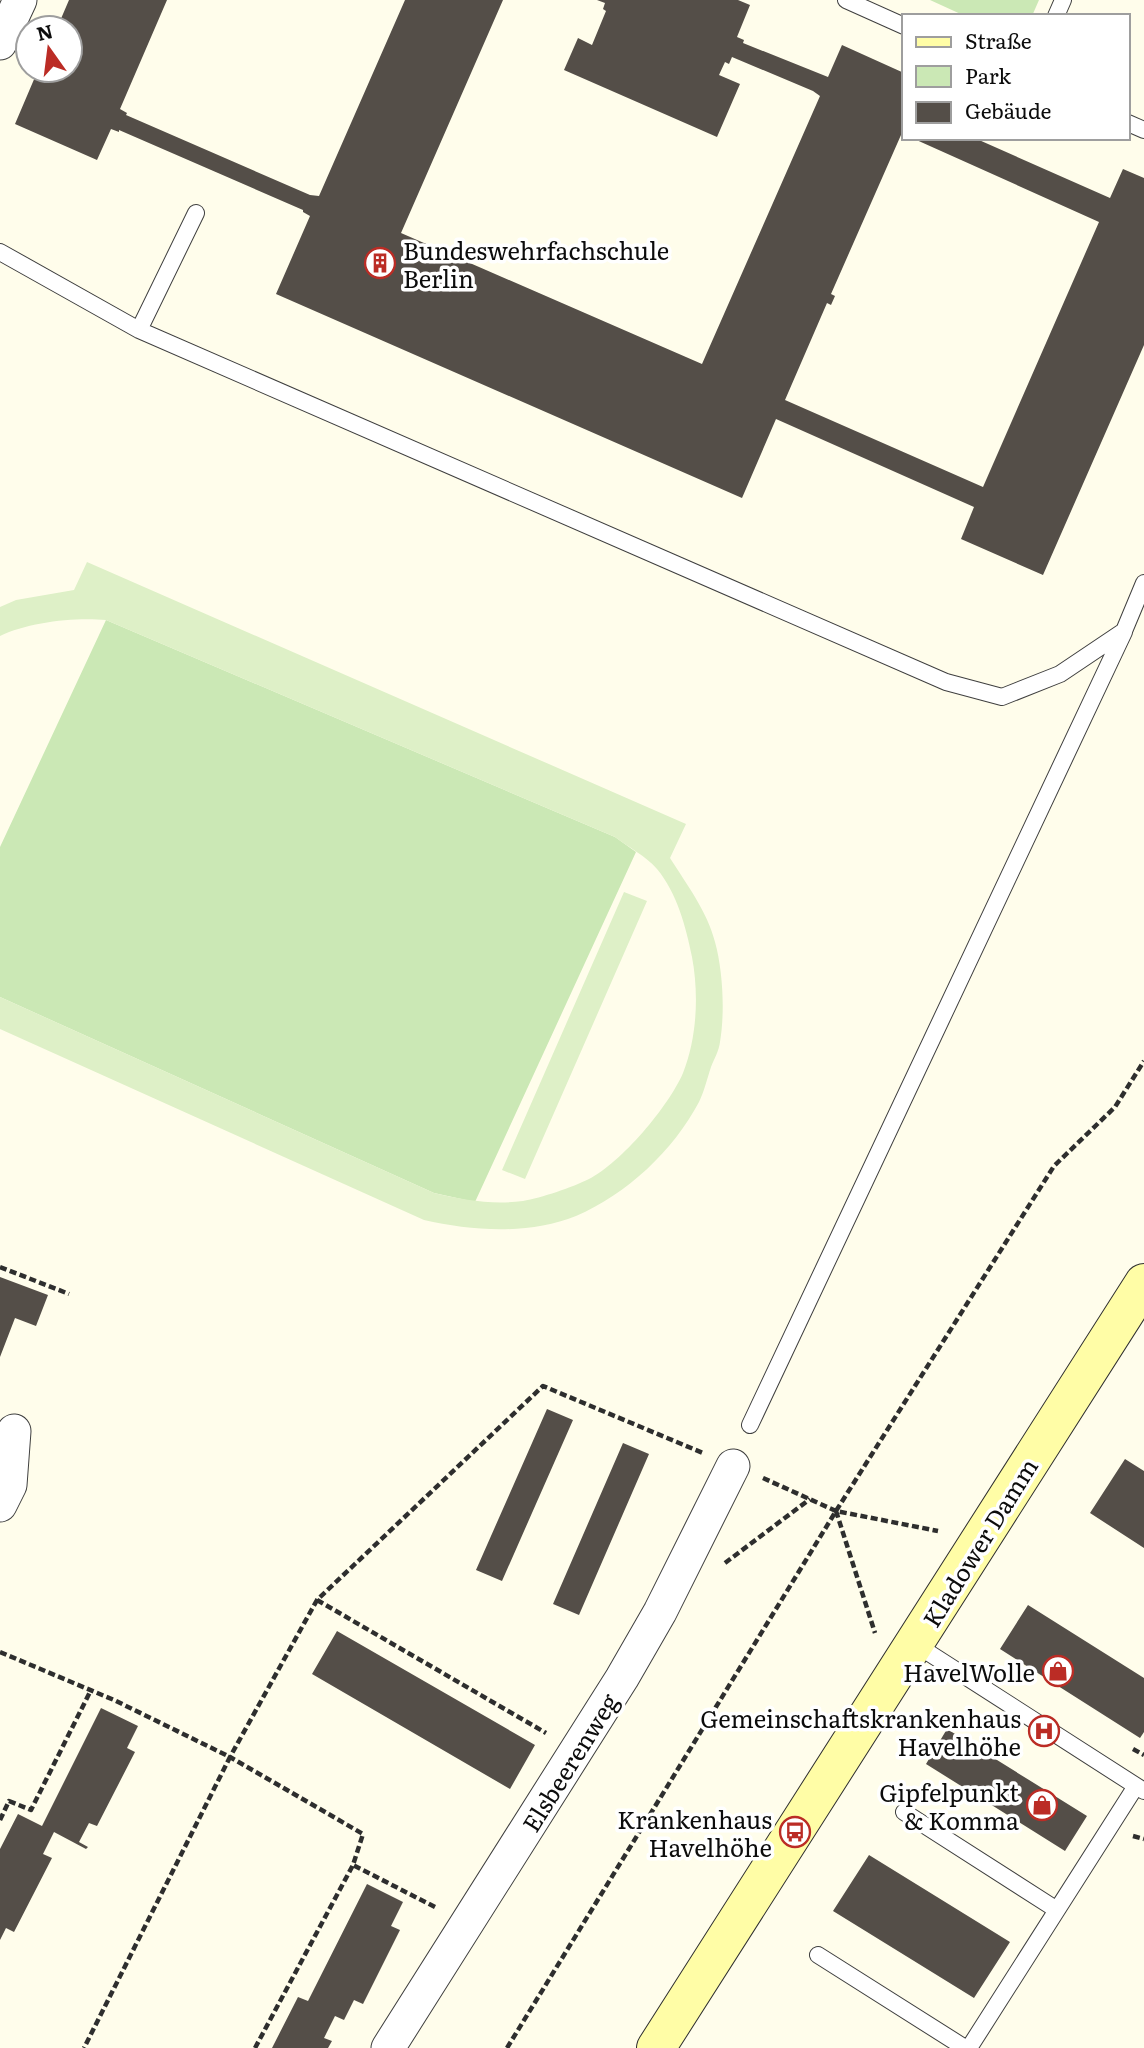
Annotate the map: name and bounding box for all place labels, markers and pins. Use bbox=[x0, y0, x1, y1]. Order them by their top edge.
place label: Bundeswehrfachschule Berlin bbox=[403, 232, 669, 295]
building icon: Bundeswehrfachschule Berlin bbox=[363, 246, 397, 280]
place label: HavelWolle bbox=[903, 1654, 1035, 1689]
shop icon: HavelWolle bbox=[1041, 1654, 1075, 1688]
place label: Gemeinschaftskrankenhaus Havelhöhe bbox=[700, 1700, 1021, 1763]
hospital icon: Gemeinschaftskrankenhaus Havelhöhe bbox=[1027, 1714, 1061, 1748]
place label: Gipfelpunkt & Komma bbox=[879, 1774, 1019, 1837]
shop icon: Gipfelpunkt & Komma bbox=[1025, 1788, 1059, 1822]
place label: Krankenhaus Havelhöhe bbox=[617, 1801, 772, 1864]
bus stop icon: Krankenhaus Havelhöhe bbox=[778, 1815, 812, 1849]

